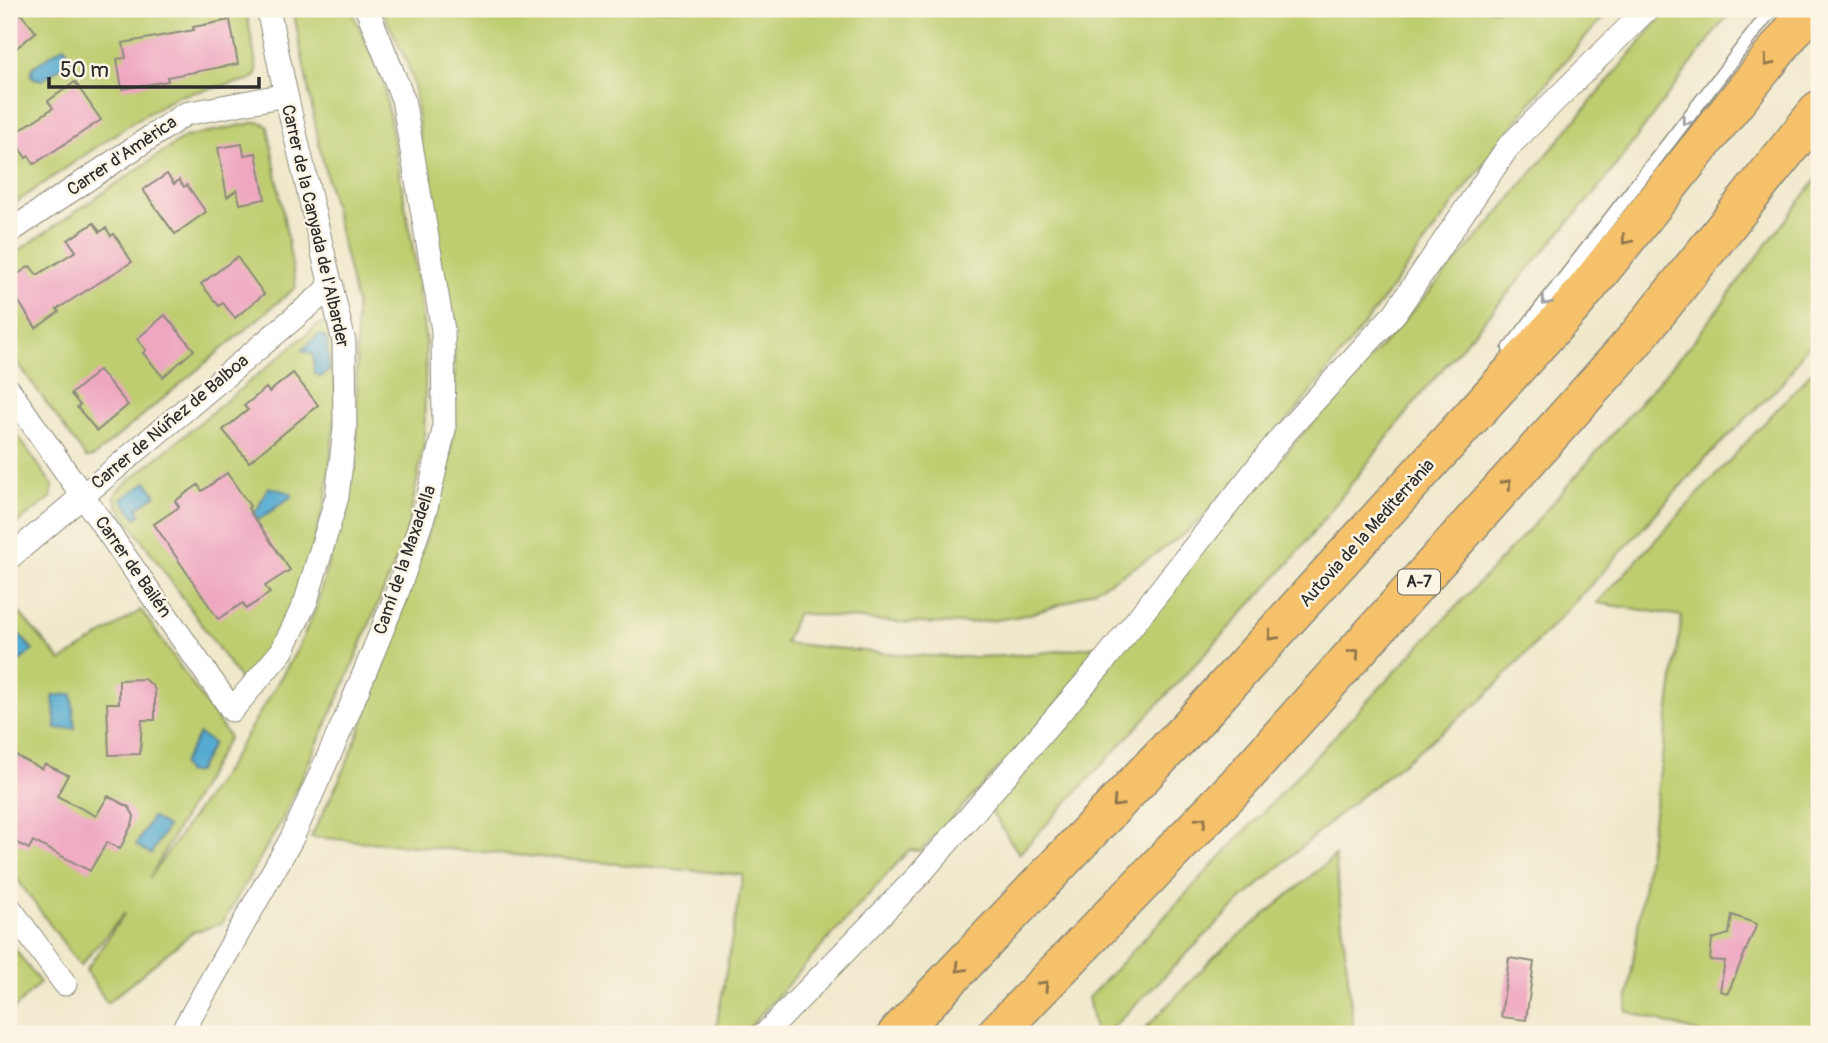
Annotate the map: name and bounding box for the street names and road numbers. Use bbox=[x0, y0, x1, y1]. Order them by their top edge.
street label: Carrer de la Canyada de l'Albarder bbox=[276, 102, 354, 350]
street label: Carrer d'Amèrica bbox=[63, 111, 181, 201]
street label: Carrer de Núñez de Balboa bbox=[87, 349, 253, 495]
street label: Autovia de la Mediterrània bbox=[1294, 454, 1440, 612]
street label: Camí de la Maxadella bbox=[369, 482, 441, 638]
street label: Carrer de Bailén bbox=[90, 512, 176, 622]
road number: A-7 bbox=[1398, 569, 1440, 594]

